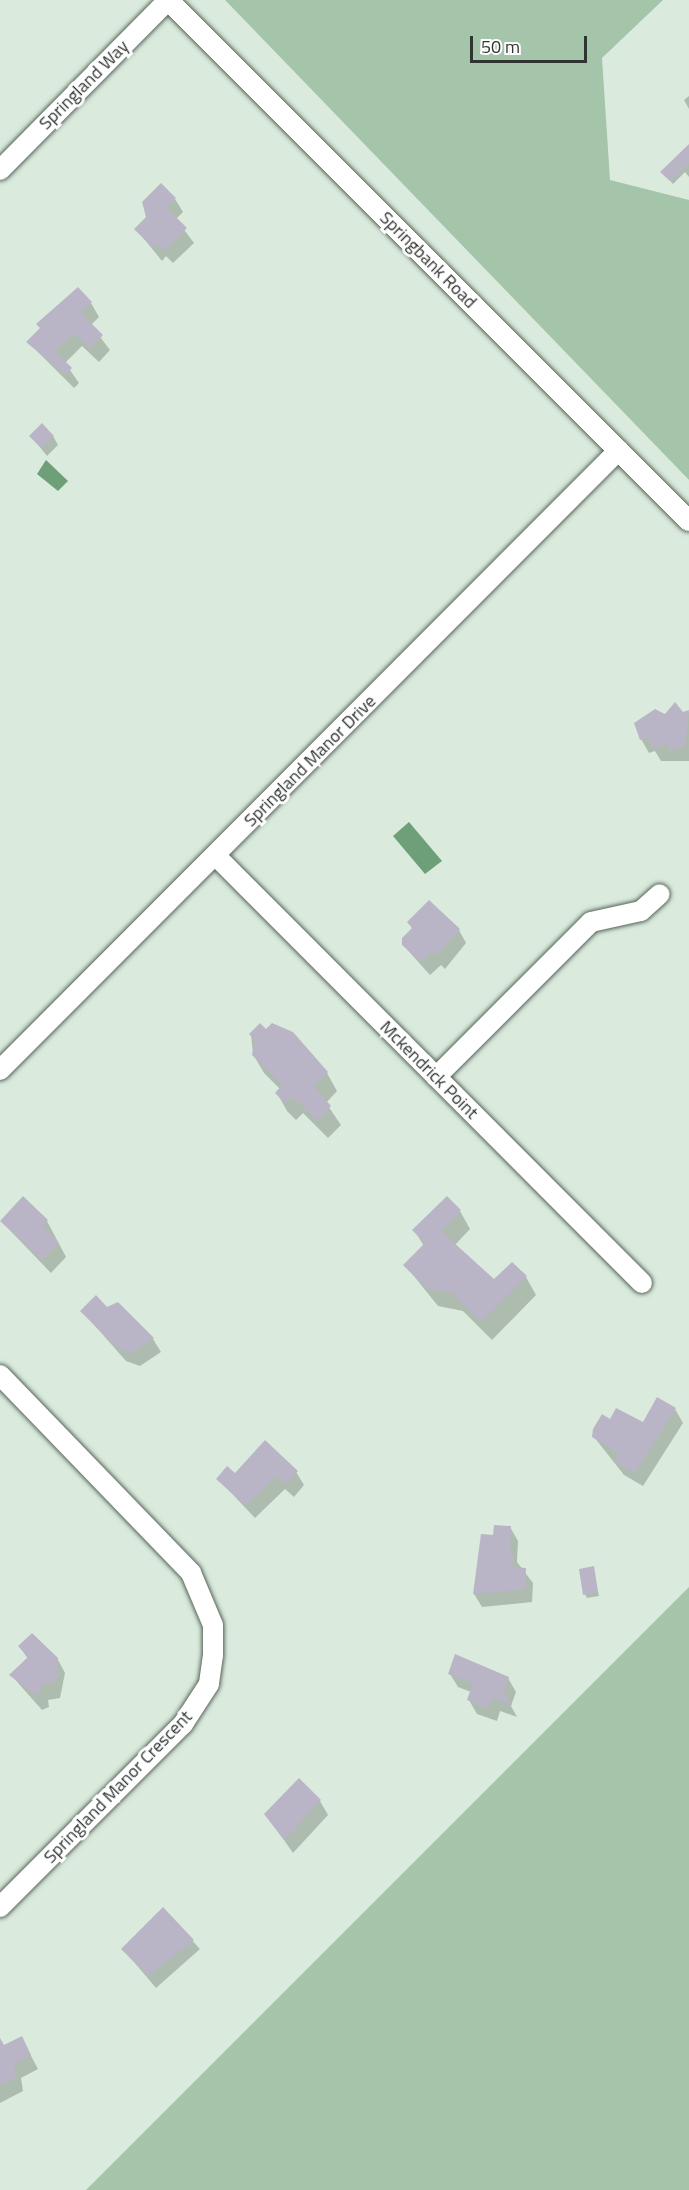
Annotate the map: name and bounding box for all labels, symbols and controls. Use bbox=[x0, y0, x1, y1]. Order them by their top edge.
scale bar bbox=[473, 24, 590, 62]
text: 50 m bbox=[481, 33, 520, 60]
street label: Springland Way bbox=[35, 36, 133, 134]
street label: Springbank Road bbox=[375, 207, 481, 313]
street label: Springland Manor Drive bbox=[240, 691, 380, 831]
street label: Mckendrick Point bbox=[375, 1016, 483, 1124]
street label: Springland Manor Crescent bbox=[39, 1706, 197, 1868]

